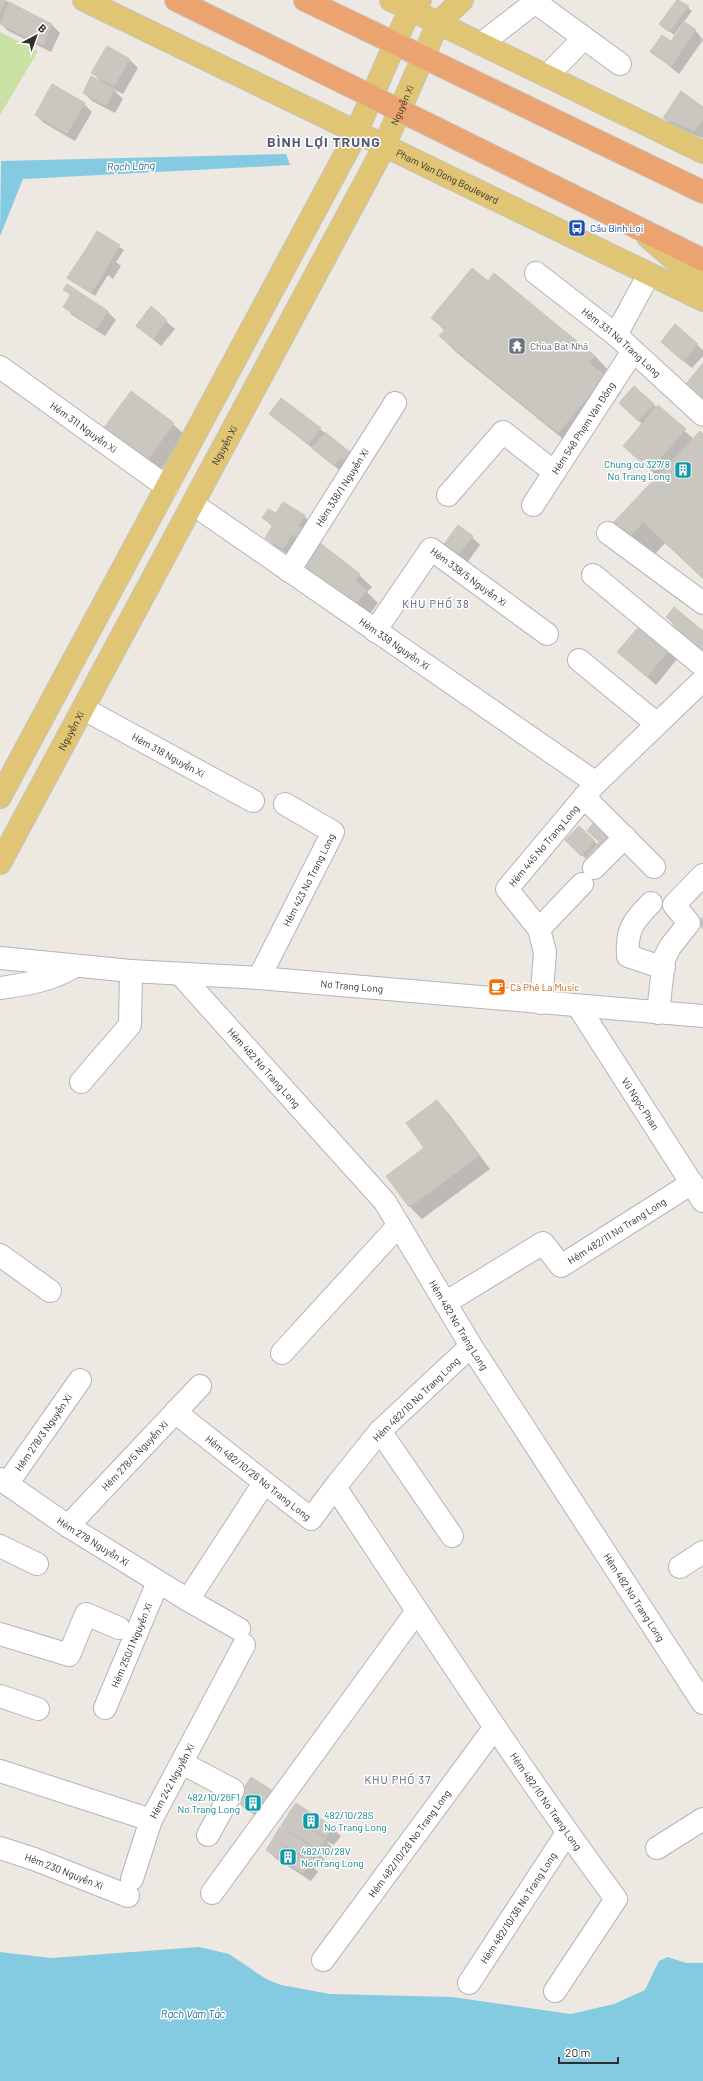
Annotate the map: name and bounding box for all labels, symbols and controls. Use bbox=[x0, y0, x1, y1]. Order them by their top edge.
north arrow bbox=[16, 16, 56, 56]
text: B bbox=[36, 21, 50, 35]
street label: Nguyễn Xí bbox=[388, 83, 416, 127]
district label: BÌNH LỢI TRUNG bbox=[267, 133, 381, 150]
street label: Pham Van Dong Boulevard bbox=[394, 146, 501, 206]
water label: Rạch Lăng bbox=[107, 158, 156, 173]
bus stop icon: Cầu Bình Lợi bbox=[567, 218, 587, 238]
place label: Cầu Bình Lợi bbox=[590, 222, 643, 234]
street label: Hẻm 331 Nơ Trang Long bbox=[580, 305, 664, 379]
temple icon: Chùa Bát Nhã bbox=[507, 336, 527, 356]
place label: Chùa Bát Nhã bbox=[530, 340, 588, 352]
street label: Hẻm 548 Phạm Văn Đồng bbox=[549, 379, 617, 476]
street label: Hẻm 311 Nguyễn Xí bbox=[48, 399, 119, 455]
street label: Nguyễn Xí bbox=[209, 424, 240, 467]
street label: Hẻm 338/1 Nguyễn Xí bbox=[313, 446, 371, 528]
place label: Chung cư 327/8 Nơ Trang Long bbox=[604, 458, 670, 482]
building icon: Chung cư 327/8 Nơ Trang Long bbox=[673, 460, 693, 480]
street label: Hẻm 338/5 Nguyễn Xí bbox=[428, 545, 509, 608]
district label: KHU PHỐ 38 bbox=[402, 596, 470, 610]
street label: Hẻm 338 Nguyễn Xí bbox=[357, 615, 432, 672]
street label: Nguyễn Xí bbox=[56, 709, 86, 752]
street label: Hẻm 318 Nguyễn Xí bbox=[130, 730, 207, 779]
street label: Hẻm 445 Nơ Trang Long bbox=[506, 802, 581, 889]
street label: Hẻm 423 Nơ Trang Long bbox=[280, 831, 337, 928]
street label: Nơ Trang Long bbox=[320, 977, 384, 995]
cafe icon: Cà Phê La Music bbox=[487, 977, 507, 997]
place label: Cà Phê La Music bbox=[510, 981, 580, 993]
street label: Hẻm 482 Nơ Trang Long bbox=[225, 1025, 303, 1110]
street label: Vũ Ngọc Phan bbox=[619, 1075, 662, 1132]
street label: Hẻm 482/11 Nơ Trang Long bbox=[565, 1195, 668, 1266]
street label: Hẻm 482 Nơ Trang Long bbox=[427, 1278, 491, 1372]
street label: Hẻm 482/10 Nơ Trang Long bbox=[370, 1354, 462, 1444]
street label: Hẻm 278/3 Nguyễn Xí bbox=[12, 1392, 74, 1473]
street label: Hẻm 278/5 Nguyễn Xí bbox=[99, 1418, 170, 1493]
street label: Hẻm 482/10/26 Nơ Trang Long bbox=[203, 1432, 313, 1523]
street label: Hẻm 278 Nguyễn Xí bbox=[55, 1514, 131, 1568]
street label: Hẻm 482 Nơ Trang Long bbox=[601, 1551, 667, 1644]
street label: Hẻm 250/1 Nguyễn Xí bbox=[108, 1601, 154, 1689]
street label: Hẻm 242 Nguyễn Xí bbox=[147, 1741, 197, 1820]
street label: Hẻm 482/10 Nơ Trang Long bbox=[508, 1750, 584, 1852]
district label: KHU PHỐ 37 bbox=[365, 1772, 431, 1786]
street label: Hẻm 482/10/28 Nơ Trang Long bbox=[365, 1787, 453, 1899]
place label: 482/10/26F1 Nơ Trang Long bbox=[177, 1791, 240, 1815]
building icon: 482/10/26F1 Nơ Trang Long bbox=[243, 1793, 263, 1813]
place label: 482/10/28S Nơ Trang Long bbox=[324, 1809, 387, 1833]
building icon: 482/10/28S Nơ Trang Long bbox=[301, 1811, 321, 1831]
place label: 482/10/28V Nơ Trang Long bbox=[301, 1845, 364, 1869]
building icon: 482/10/28V Nơ Trang Long bbox=[278, 1847, 298, 1867]
street label: Hẻm 230 Nguyễn Xí bbox=[23, 1850, 105, 1892]
street label: Hẻm 482/10/36 Nơ Trang Long bbox=[478, 1850, 559, 1966]
water label: Rạch Vàm Tắc bbox=[161, 2007, 226, 2020]
scale bar bbox=[559, 2039, 618, 2065]
text: 20 m bbox=[565, 2045, 591, 2059]

